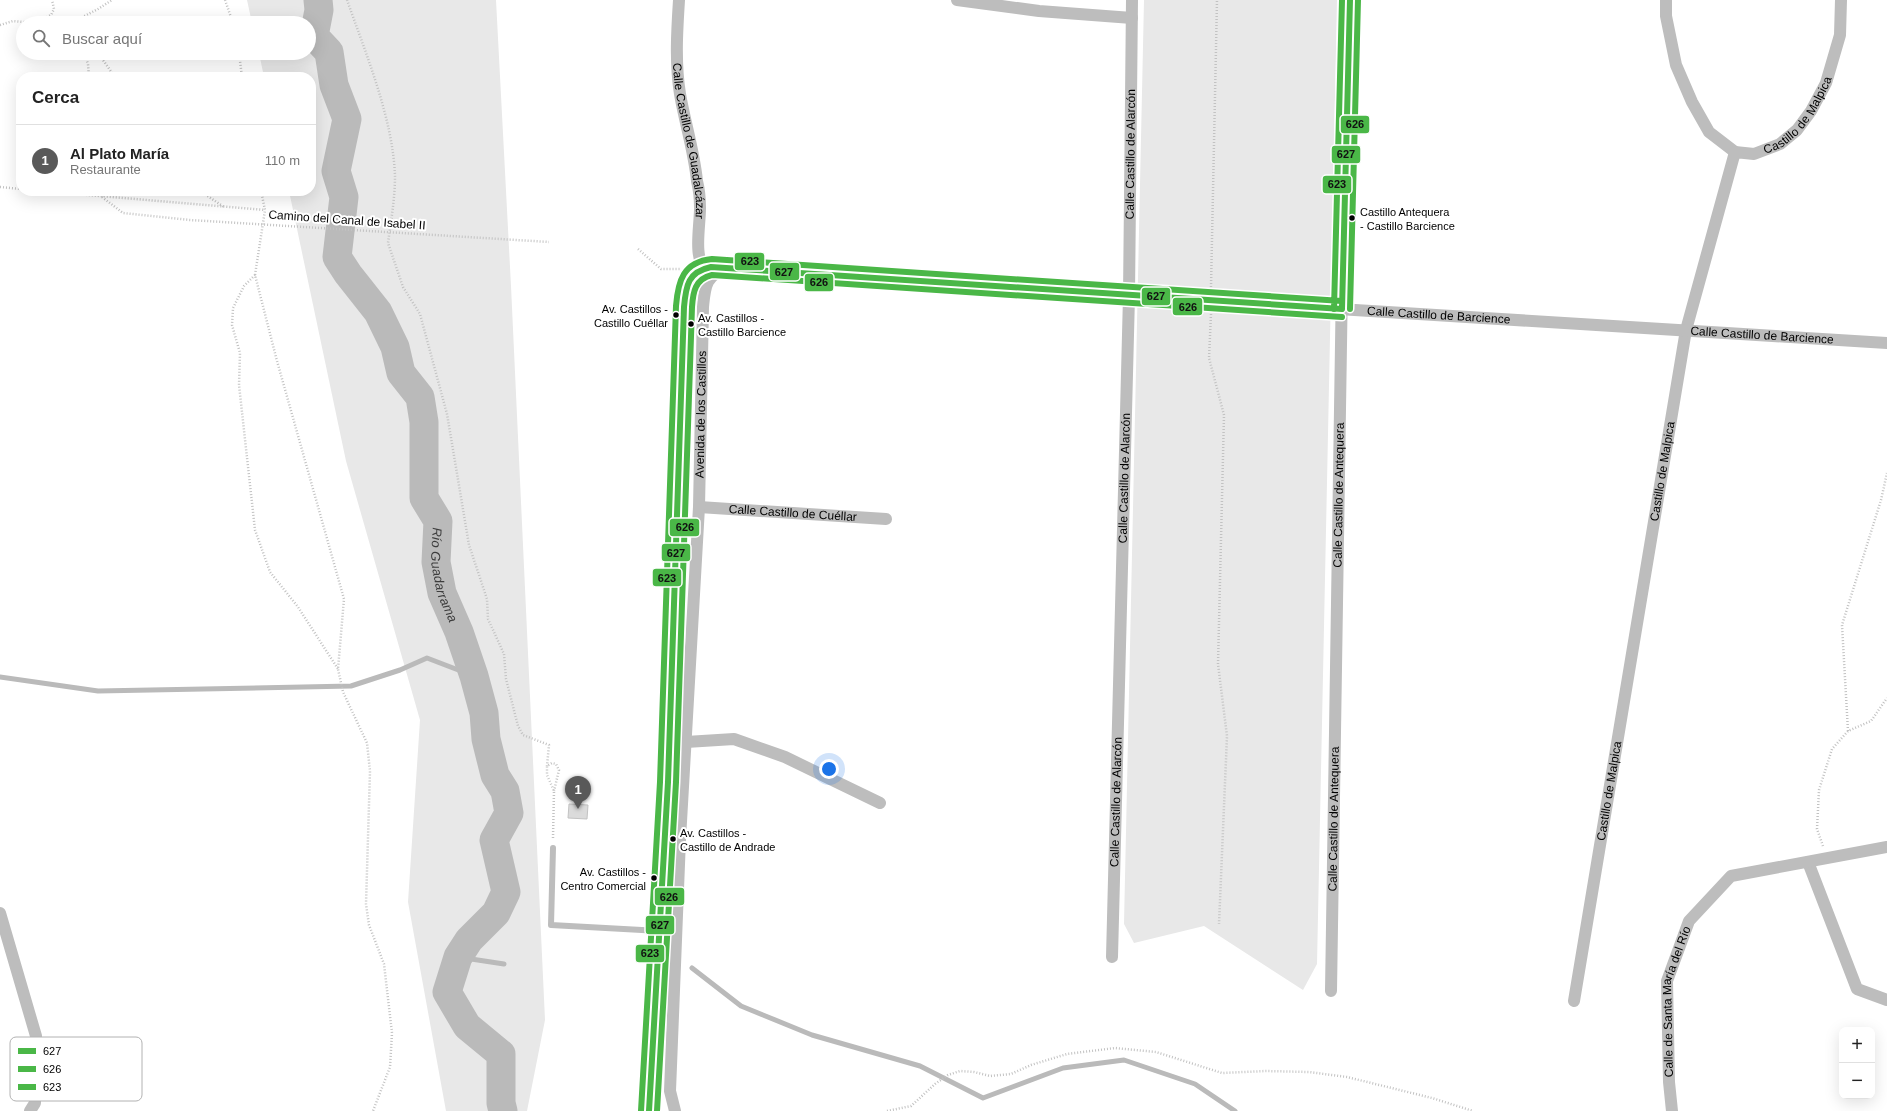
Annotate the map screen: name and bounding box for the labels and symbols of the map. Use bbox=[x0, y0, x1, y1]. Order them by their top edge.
street label: Calle Castillo de Guadalcázar bbox=[670, 62, 707, 219]
street label: Castillo de Malpica bbox=[1761, 75, 1835, 157]
street label: Calle Castillo de Alarcón bbox=[1123, 89, 1138, 219]
line badge: 626 bbox=[1340, 115, 1370, 134]
text: 626 bbox=[1346, 118, 1364, 130]
line badge: 627 bbox=[1331, 145, 1361, 164]
text: 627 bbox=[1337, 148, 1355, 160]
line badge: 623 bbox=[1322, 175, 1352, 194]
text: 623 bbox=[1328, 178, 1346, 190]
place label: Castillo Antequera - Castillo Barcience bbox=[1360, 206, 1455, 232]
street label: Camino del Canal de Isabel II bbox=[268, 208, 426, 232]
marker: Castillo Antequera - Castillo Barcience bbox=[1347, 213, 1357, 223]
line badge: 623 bbox=[734, 252, 765, 271]
text: 623 bbox=[741, 255, 759, 267]
line badge: 627 bbox=[769, 262, 800, 281]
text: 627 bbox=[775, 266, 793, 278]
line badge: 626 bbox=[804, 273, 834, 292]
text: 626 bbox=[810, 276, 828, 288]
line badge: 627 bbox=[1141, 287, 1171, 306]
text: 627 bbox=[1147, 290, 1165, 302]
line badge: 626 bbox=[1172, 297, 1203, 316]
text: 626 bbox=[1179, 301, 1197, 313]
place label: Av. Castillos - Castillo Cuéllar bbox=[594, 303, 668, 329]
street label: Calle Castillo de Barcience bbox=[1367, 304, 1511, 327]
marker: Av. Castillos - Castillo Cuéllar bbox=[671, 310, 681, 320]
place label: Av. Castillos - Castillo Barcience bbox=[698, 312, 786, 338]
marker: Av. Castillos - Castillo Barcience bbox=[686, 319, 696, 329]
street label: Calle Castillo de Barcience bbox=[1690, 324, 1835, 347]
street label: Avenida de los Castillos bbox=[693, 351, 709, 478]
street label: Calle Castillo de Alarcón bbox=[1116, 413, 1133, 543]
street label: Castillo de Malpica bbox=[1647, 420, 1678, 522]
street label: Calle Castillo de Antequera bbox=[1331, 422, 1347, 568]
street label: Calle Castillo de Cuéllar bbox=[728, 502, 857, 524]
line badge: 626 bbox=[669, 518, 700, 537]
text: 626 bbox=[676, 521, 694, 533]
water label: Río Guadarrama bbox=[429, 527, 461, 624]
line badge: 627 bbox=[661, 543, 691, 562]
text: 627 bbox=[667, 547, 685, 559]
line badge: 623 bbox=[652, 568, 682, 587]
text: 623 bbox=[658, 572, 676, 584]
street label: Calle Castillo de Alarcón bbox=[1107, 737, 1125, 867]
street label: Castillo de Malpica bbox=[1594, 740, 1624, 842]
street label: Calle Castillo de Antequera bbox=[1326, 746, 1342, 892]
your location bbox=[819, 759, 839, 779]
pin: 1 bbox=[565, 776, 591, 809]
place label: Av. Castillos - Castillo de Andrade bbox=[680, 827, 775, 853]
marker: Av. Castillos - Castillo de Andrade bbox=[668, 834, 678, 844]
place label: Av. Castillos - Centro Comercial bbox=[560, 866, 646, 892]
marker: Av. Castillos - Centro Comercial bbox=[649, 873, 659, 883]
line badge: 626 bbox=[654, 887, 685, 906]
text: 626 bbox=[660, 891, 678, 903]
line badge: 627 bbox=[645, 915, 675, 935]
text: 627 bbox=[651, 919, 669, 931]
street label: Calle de Santa María del Río bbox=[1660, 924, 1694, 1077]
line badge: 623 bbox=[635, 944, 665, 963]
text: 623 bbox=[641, 947, 659, 959]
legend bbox=[10, 1037, 142, 1101]
text: 627 bbox=[43, 1045, 61, 1057]
text: 626 bbox=[43, 1063, 61, 1075]
text: 623 bbox=[43, 1081, 61, 1093]

